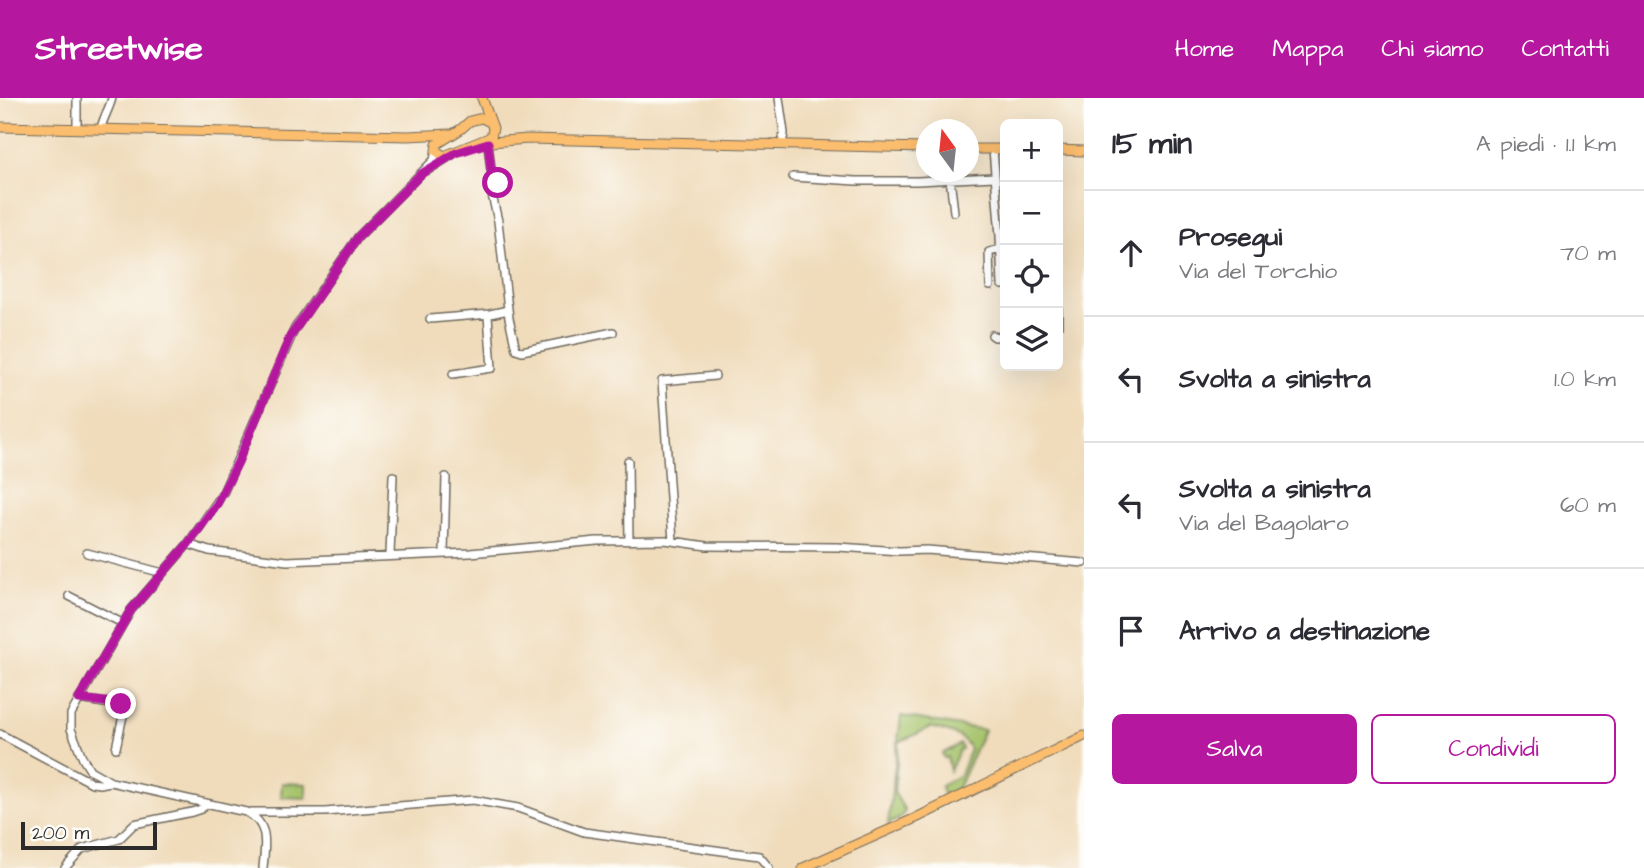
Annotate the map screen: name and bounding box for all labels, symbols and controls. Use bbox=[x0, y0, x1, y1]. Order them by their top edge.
text: Streetwise bbox=[35, 26, 203, 72]
text: Home bbox=[1175, 32, 1234, 66]
text: Mappa bbox=[1272, 32, 1343, 66]
text: Chi siamo bbox=[1381, 32, 1484, 66]
text: Contatti bbox=[1522, 32, 1609, 66]
north arrow bbox=[916, 119, 979, 182]
map controls bbox=[1000, 119, 1063, 371]
button: + bbox=[1000, 119, 1063, 182]
text: 15 min bbox=[1112, 123, 1192, 165]
text: A piedi · 1.1 km bbox=[1476, 128, 1616, 160]
route start bbox=[482, 167, 513, 198]
button: − bbox=[1000, 182, 1063, 245]
text: Prosegui bbox=[1179, 219, 1282, 255]
icon: ahead bbox=[1112, 234, 1150, 272]
text: 70 m bbox=[1560, 237, 1616, 269]
button: locate bbox=[1000, 245, 1063, 308]
text: Via del Torchio bbox=[1179, 255, 1337, 287]
button: layers bbox=[1000, 308, 1063, 371]
icon: left bbox=[1112, 360, 1150, 398]
text: Svolta a sinistra bbox=[1179, 361, 1371, 397]
text: 1.0 km bbox=[1554, 363, 1616, 395]
text: Svolta a sinistra bbox=[1179, 471, 1371, 507]
icon: left bbox=[1112, 486, 1150, 524]
text: 60 m bbox=[1560, 489, 1616, 521]
text: Via del Bagolaro bbox=[1179, 507, 1349, 539]
icon: arrive bbox=[1112, 612, 1150, 650]
text: Arrivo a destinazione bbox=[1179, 613, 1430, 649]
route end bbox=[105, 688, 136, 719]
button: Salva bbox=[1112, 714, 1357, 784]
button: Condividi bbox=[1371, 714, 1616, 784]
scale bar bbox=[21, 819, 158, 851]
text: 200 m bbox=[32, 820, 89, 847]

